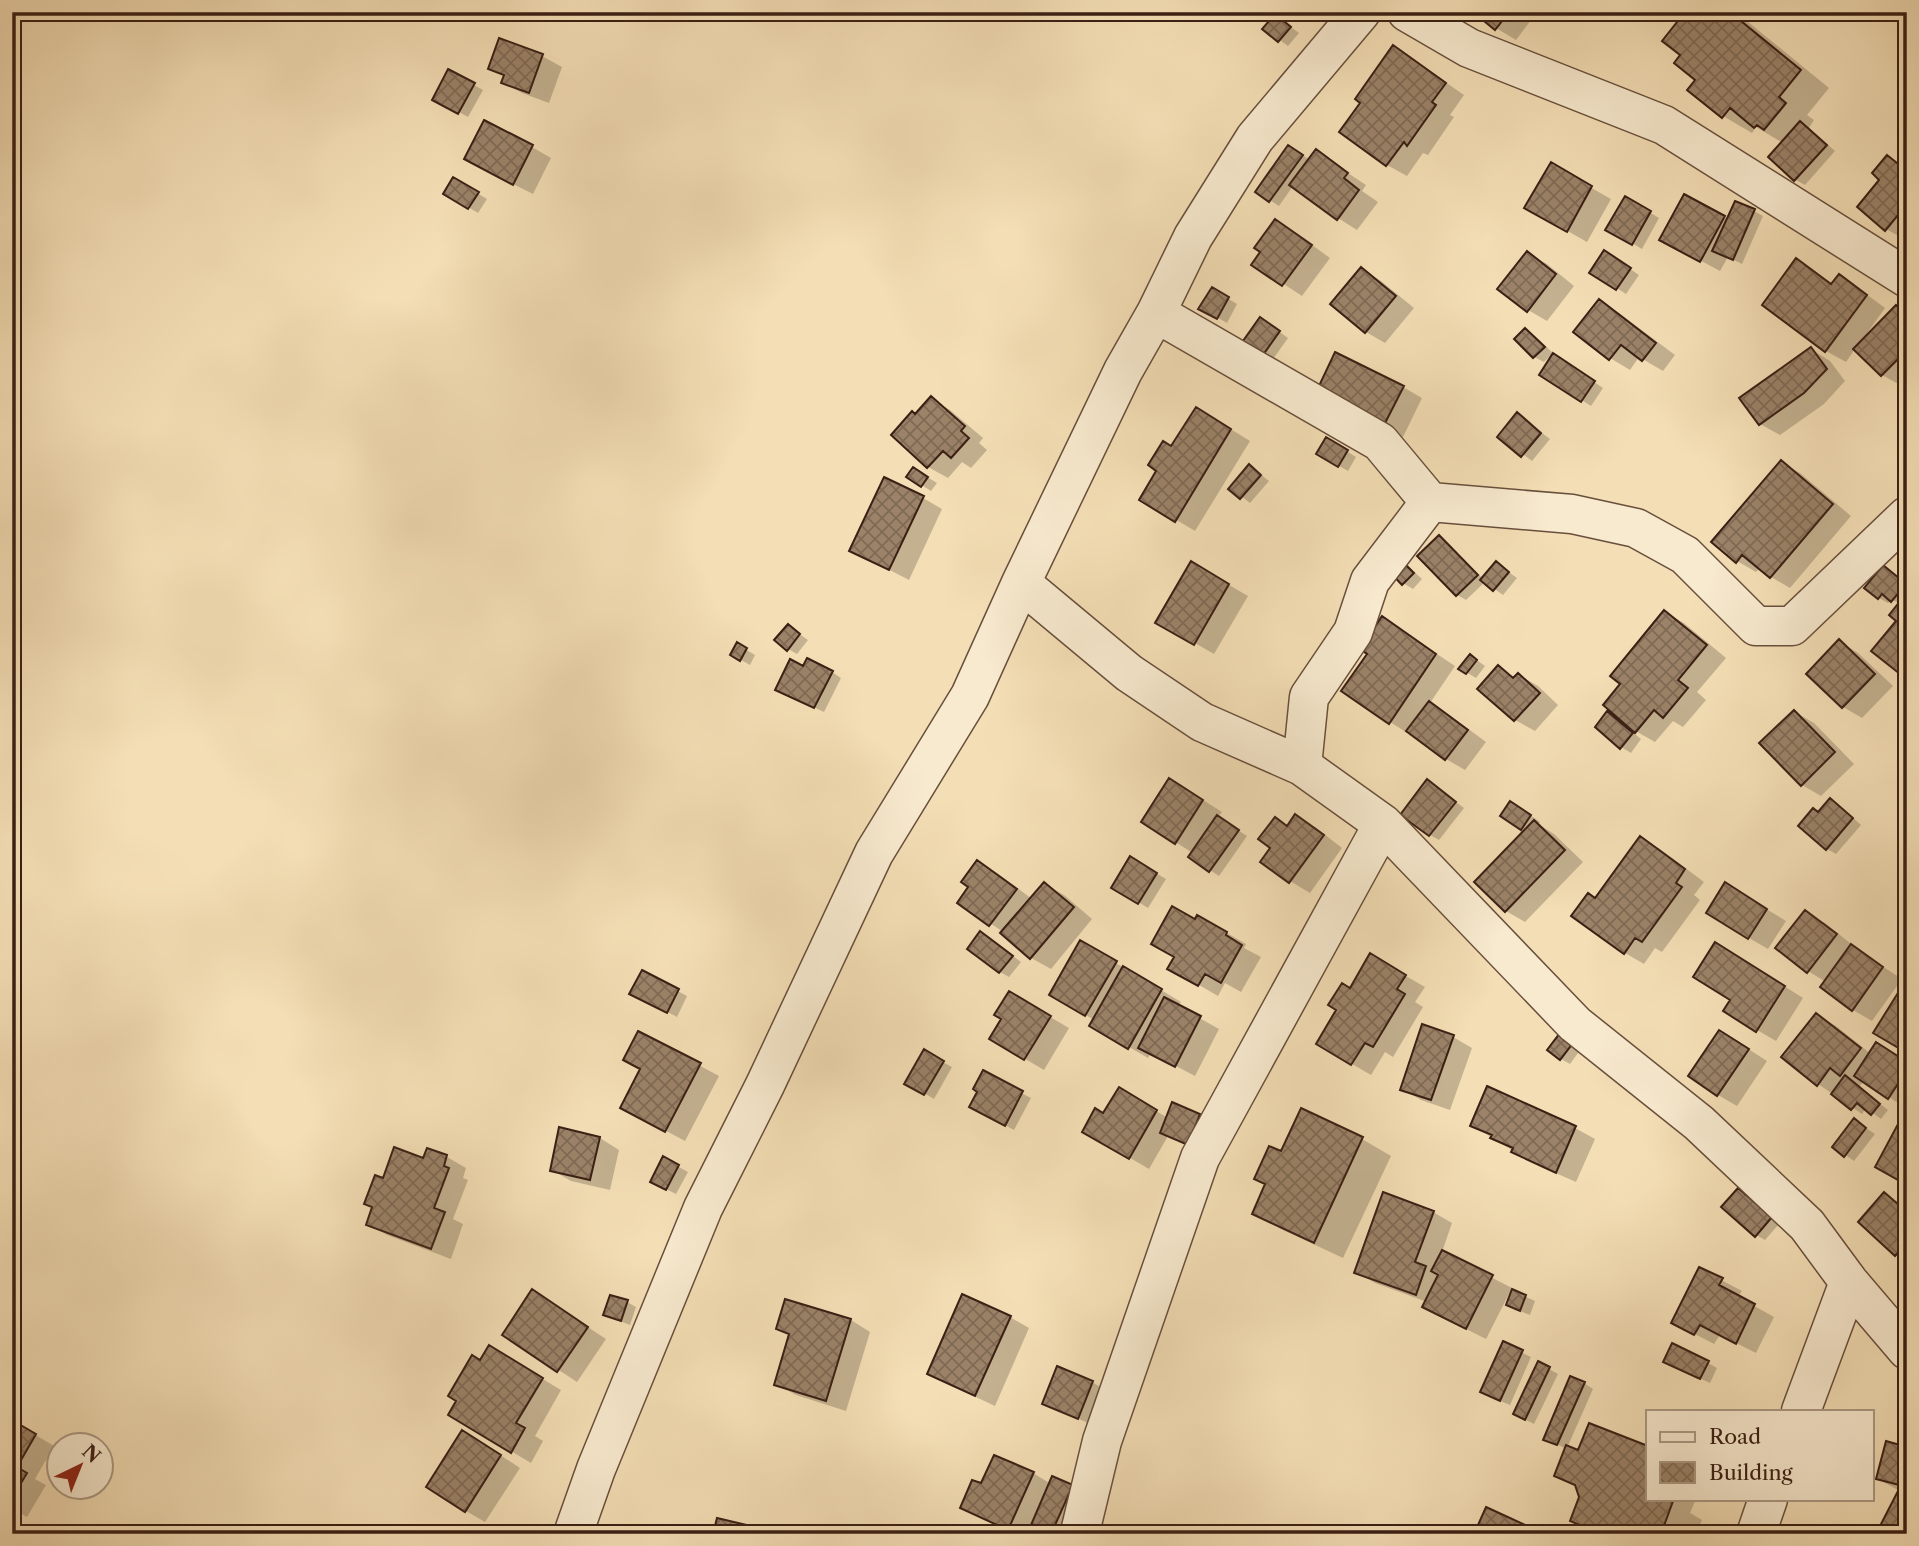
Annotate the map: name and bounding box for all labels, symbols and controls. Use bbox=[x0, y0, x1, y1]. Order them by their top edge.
legend bbox=[1646, 1410, 1874, 1500]
text: Road bbox=[1709, 1424, 1761, 1449]
north arrow bbox=[46, 1430, 116, 1500]
text: N bbox=[77, 1440, 105, 1468]
text: Building bbox=[1709, 1460, 1794, 1485]

